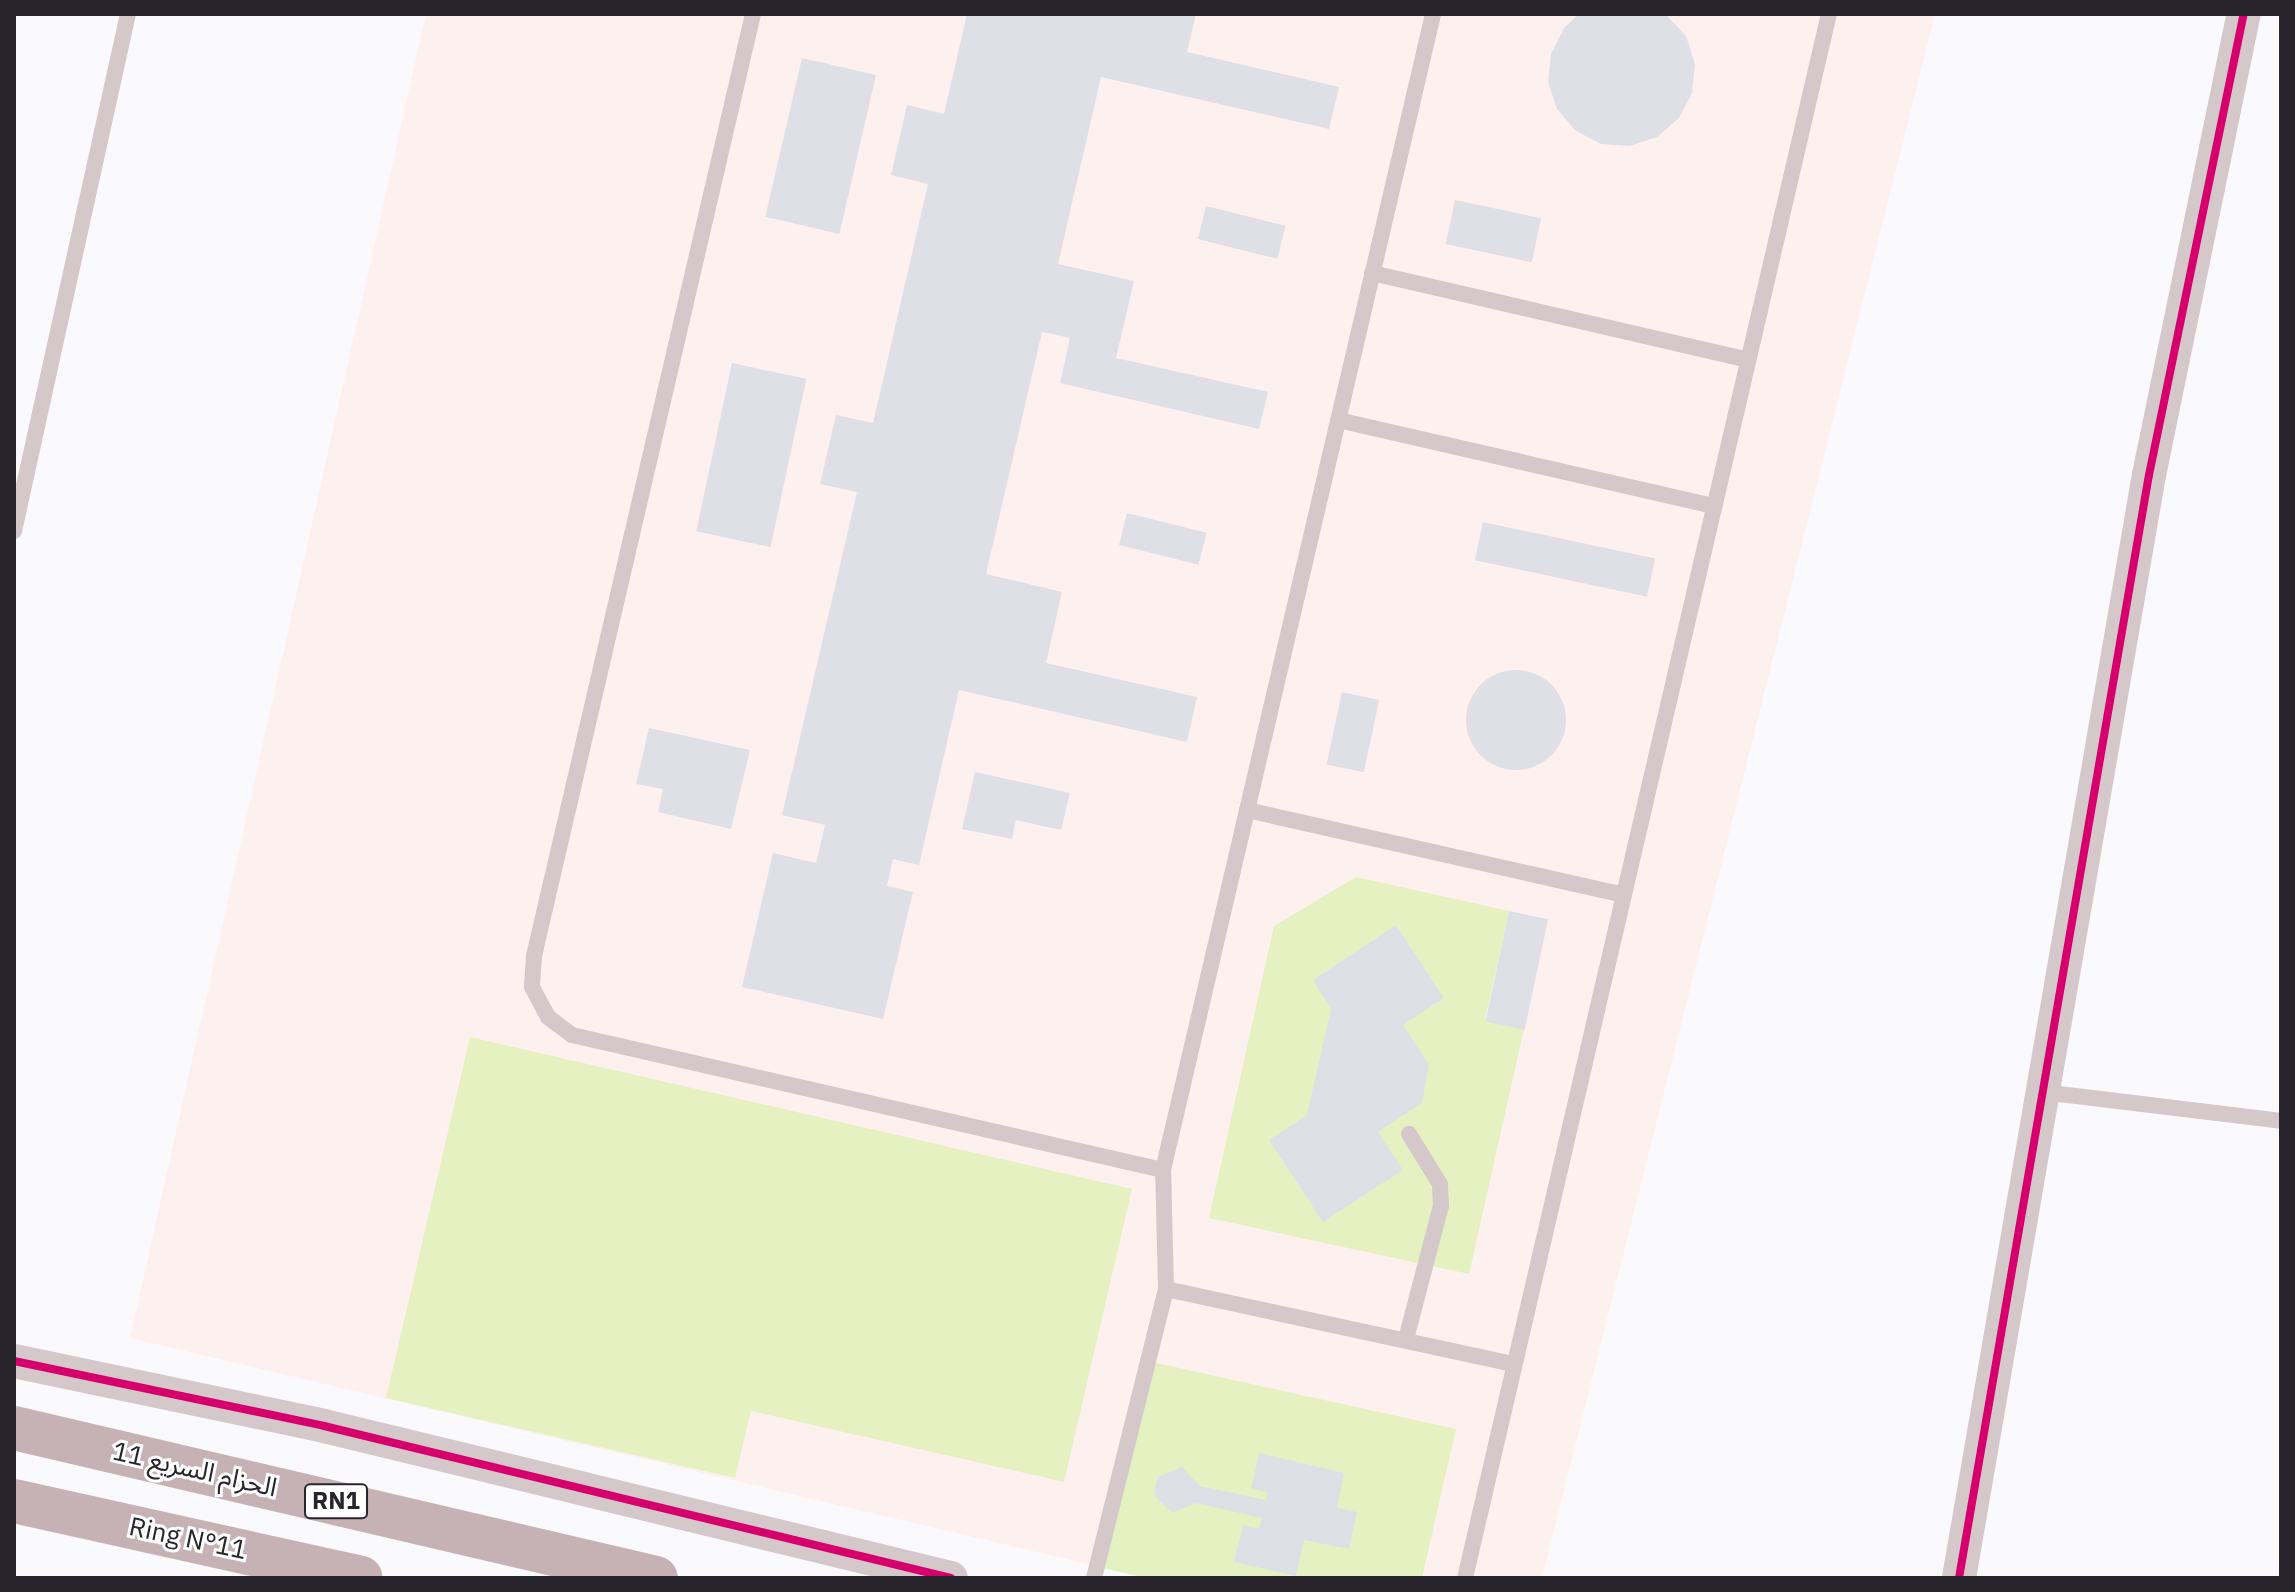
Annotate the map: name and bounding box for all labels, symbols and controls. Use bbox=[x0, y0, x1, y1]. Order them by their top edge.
street label: الحزام السريع 11 bbox=[110, 1435, 280, 1503]
road number: RN1 bbox=[304, 1481, 368, 1521]
street label: Ring N°11 bbox=[126, 1510, 250, 1566]

